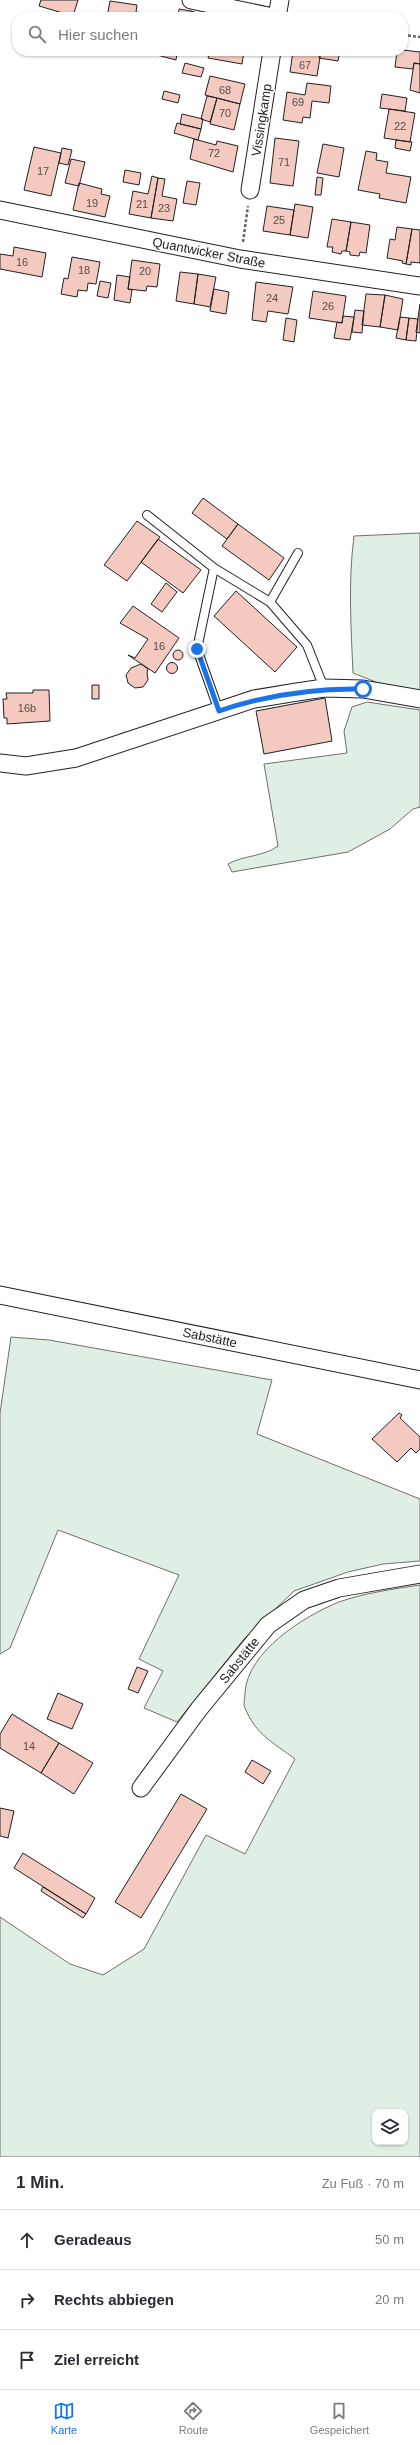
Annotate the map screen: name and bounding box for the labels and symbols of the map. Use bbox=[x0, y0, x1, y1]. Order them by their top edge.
house number: 67 bbox=[299, 59, 311, 71]
street label: Vissingkamp bbox=[248, 83, 275, 158]
house number: 68 bbox=[219, 84, 231, 96]
house number: 69 bbox=[292, 96, 304, 108]
house number: 70 bbox=[219, 107, 231, 119]
house number: 22 bbox=[394, 120, 406, 132]
house number: 72 bbox=[208, 147, 220, 159]
house number: 71 bbox=[278, 156, 290, 168]
house number: 17 bbox=[37, 165, 49, 177]
house number: 19 bbox=[86, 197, 98, 209]
house number: 21 bbox=[136, 198, 148, 210]
house number: 23 bbox=[158, 202, 170, 214]
house number: 25 bbox=[273, 214, 285, 226]
street label: Quantwicker Straße bbox=[151, 234, 267, 271]
house number: 16 bbox=[16, 256, 28, 268]
house number: 18 bbox=[78, 264, 90, 276]
house number: 20 bbox=[139, 265, 151, 277]
house number: 24 bbox=[266, 292, 278, 304]
house number: 26 bbox=[322, 300, 334, 312]
house number: 16 bbox=[153, 640, 165, 652]
route end bbox=[188, 640, 206, 658]
route start bbox=[354, 680, 372, 698]
house number: 16b bbox=[18, 702, 36, 714]
street label: Sabstätte bbox=[181, 1324, 238, 1351]
street label: Sabstätte bbox=[216, 1634, 263, 1686]
house number: 14 bbox=[23, 1740, 35, 1752]

